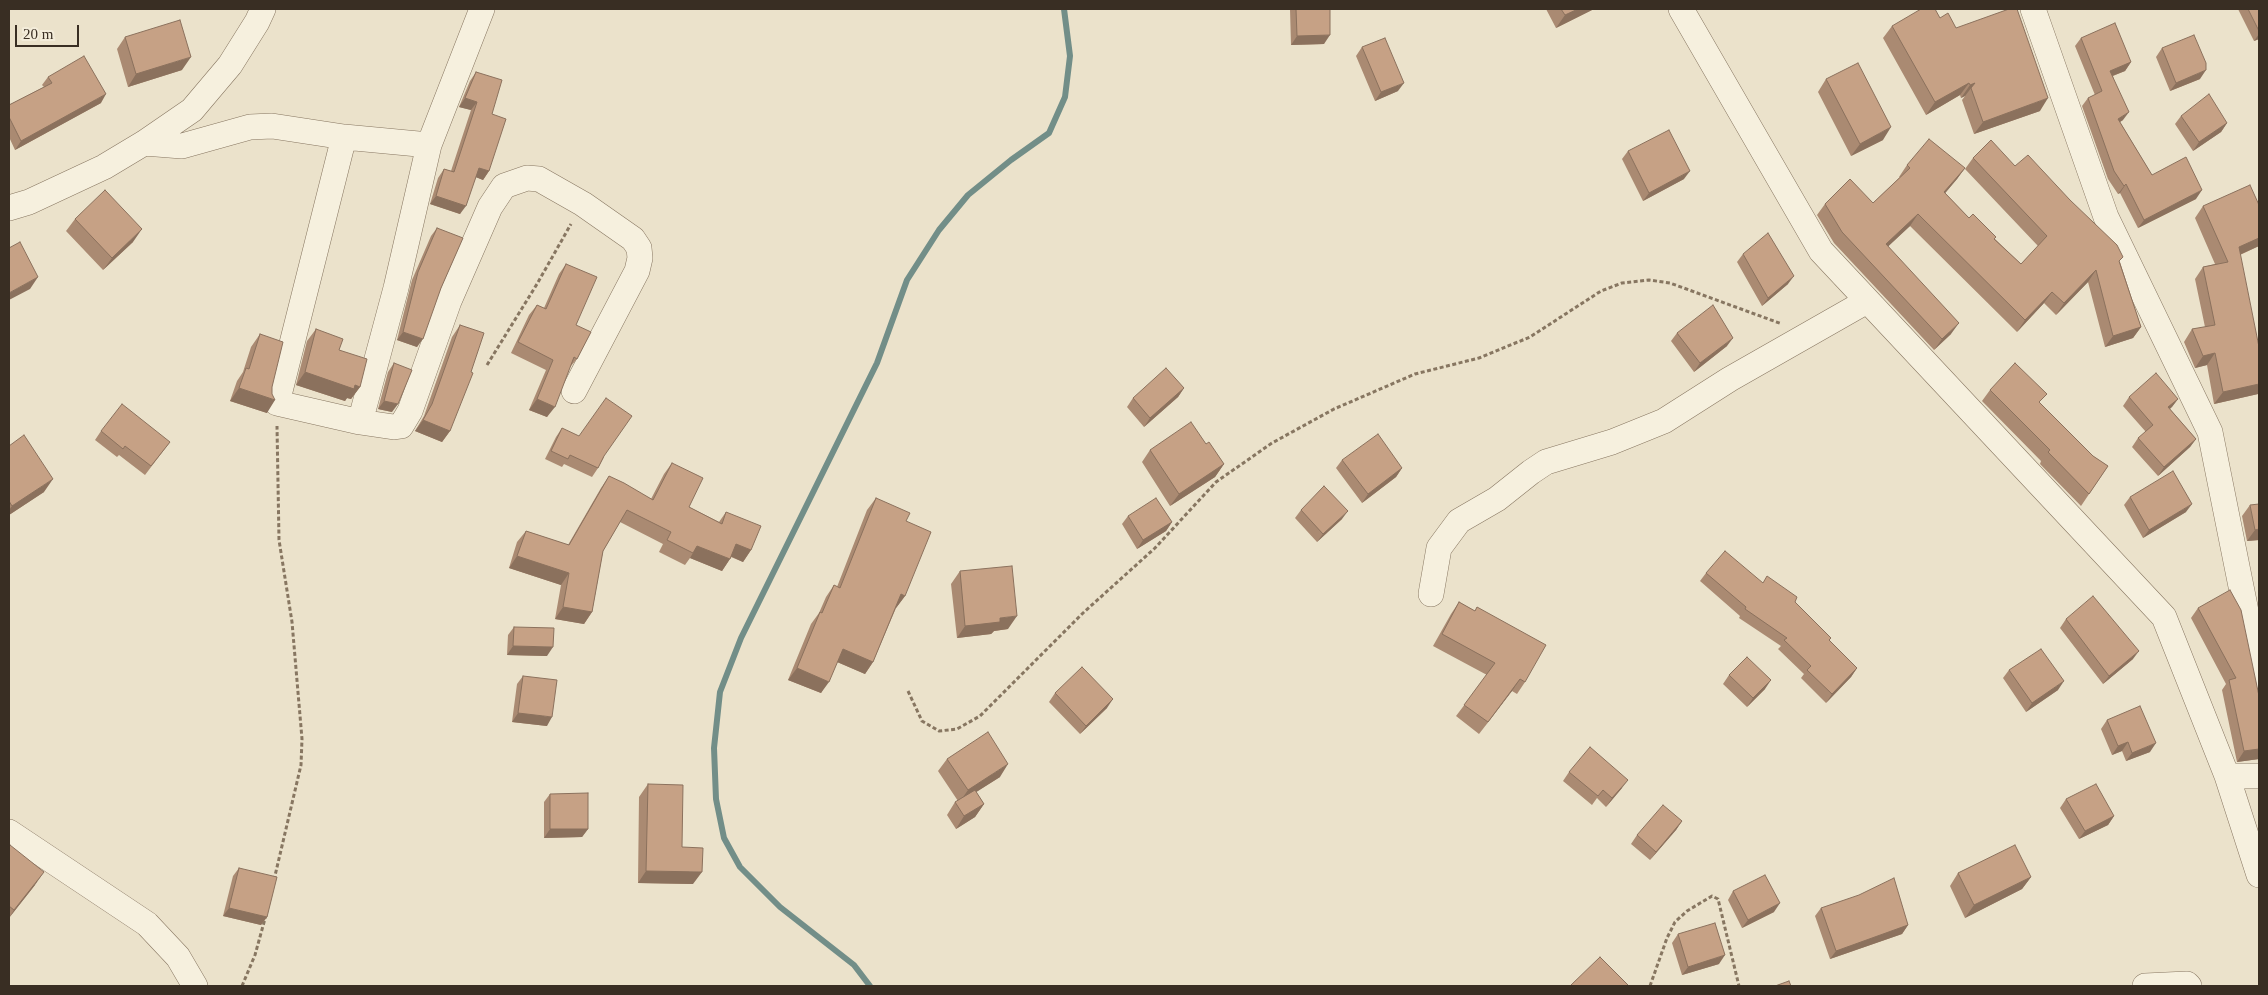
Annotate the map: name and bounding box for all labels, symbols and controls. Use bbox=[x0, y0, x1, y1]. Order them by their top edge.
scale bar bbox=[18, 15, 81, 47]
text: 20 m bbox=[23, 26, 53, 42]

